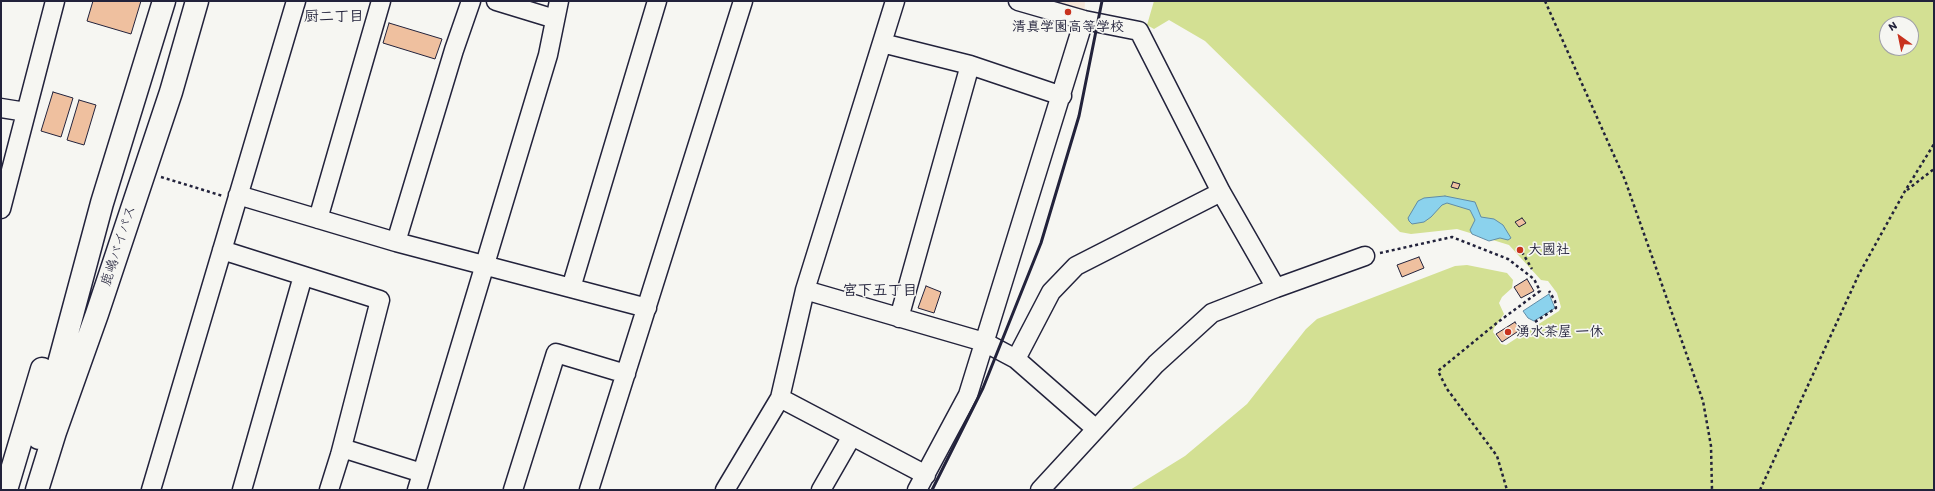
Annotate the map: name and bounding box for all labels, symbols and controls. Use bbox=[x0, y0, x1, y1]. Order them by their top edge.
marker: 清真学園高等学校 bbox=[1063, 7, 1073, 17]
district label: 厨二丁目 bbox=[304, 8, 364, 26]
north arrow bbox=[1879, 16, 1919, 56]
place label: 清真学園高等学校 bbox=[1012, 19, 1124, 35]
text: N bbox=[1886, 19, 1899, 34]
street label: 鹿嶋バイパス bbox=[98, 203, 140, 289]
place label: 大國社 bbox=[1528, 242, 1570, 258]
marker: 大國社 bbox=[1515, 245, 1525, 255]
district label: 宮下五丁目 bbox=[843, 282, 917, 300]
place label: 湧水茶屋 一休 bbox=[1516, 324, 1603, 340]
marker: 湧水茶屋 一休 bbox=[1503, 327, 1513, 337]

